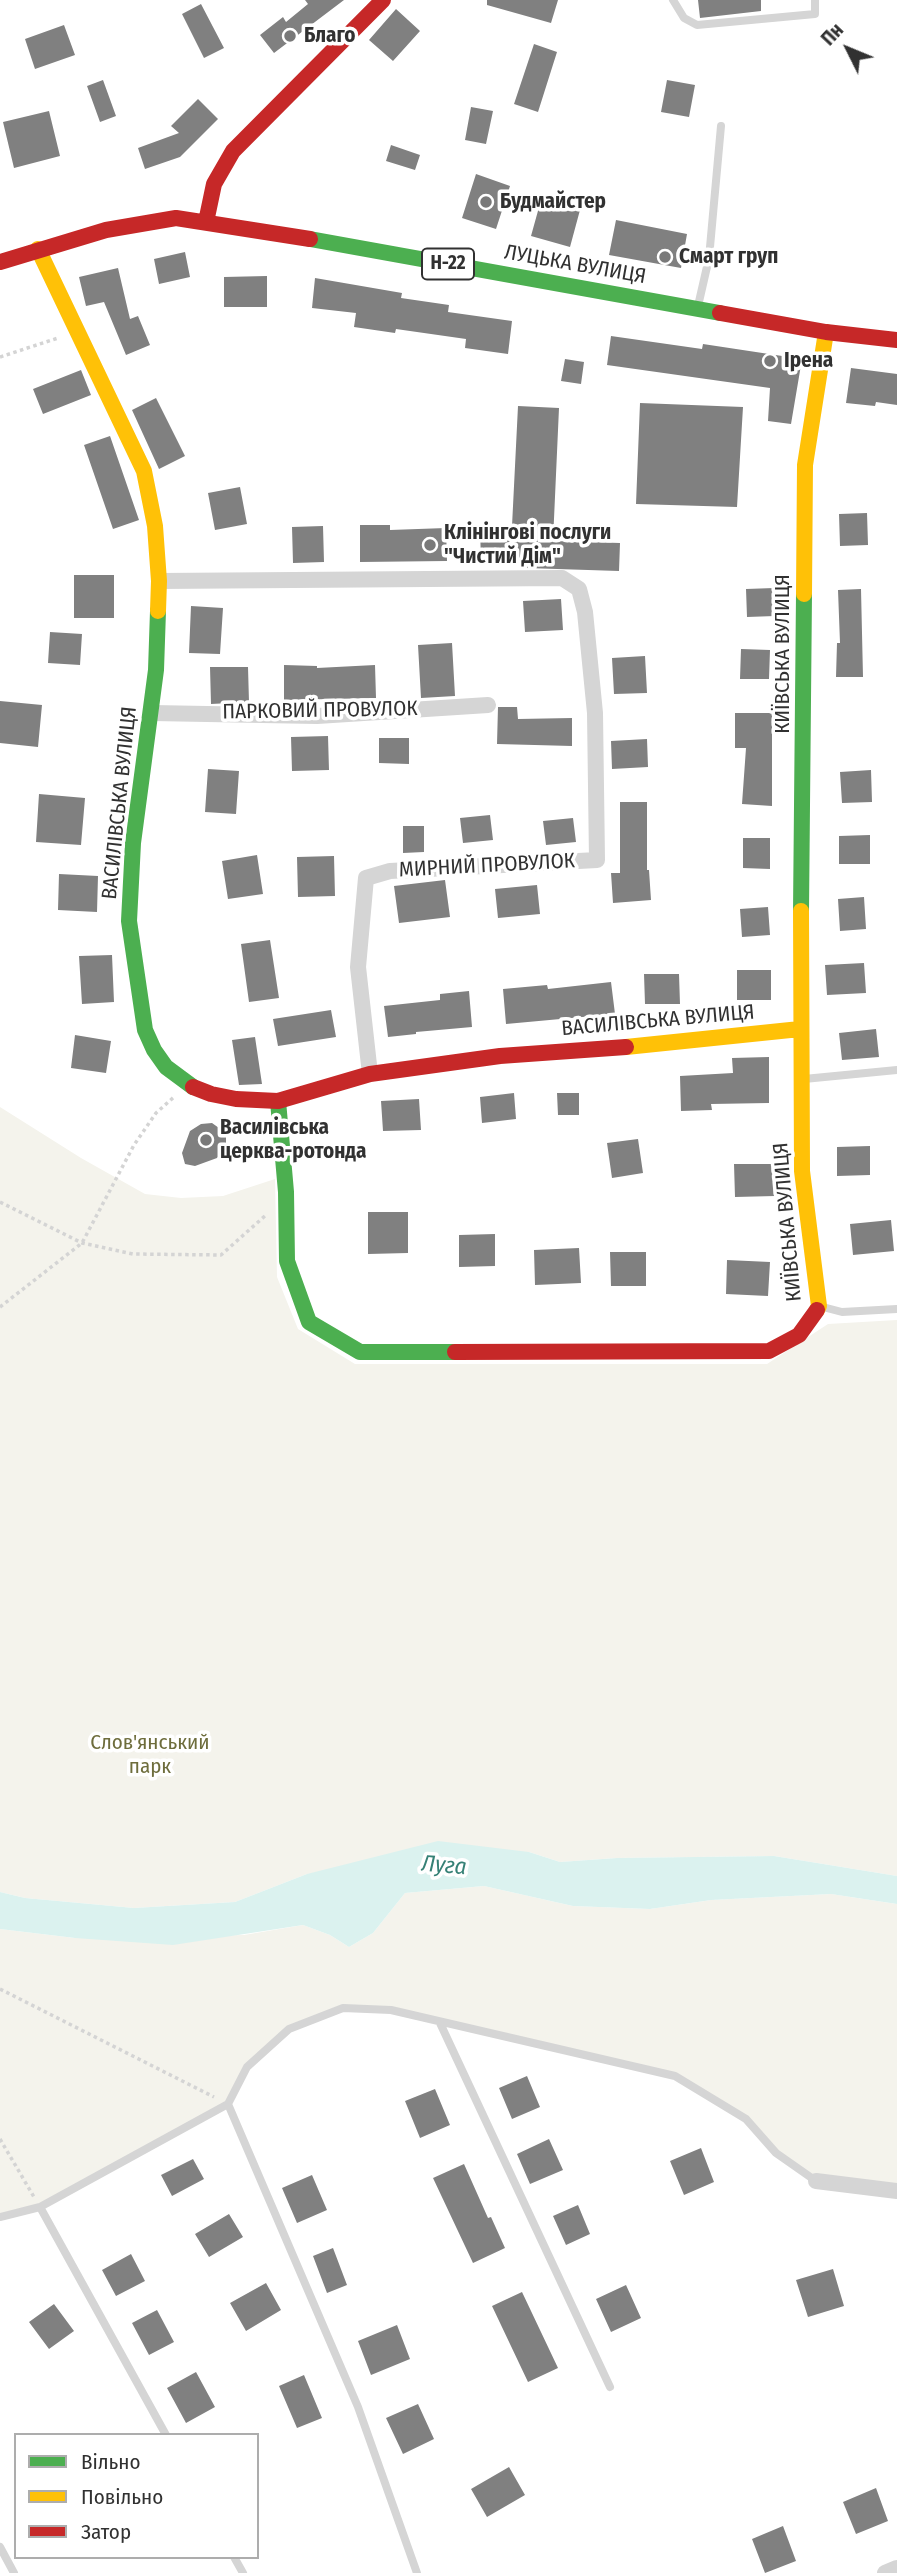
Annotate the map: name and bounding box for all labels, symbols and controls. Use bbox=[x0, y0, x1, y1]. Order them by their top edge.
north arrow bbox=[813, 14, 883, 84]
text: Пн bbox=[817, 19, 848, 50]
place label: Благо bbox=[304, 23, 355, 49]
marker: Благо bbox=[282, 28, 298, 44]
place label: Будмайстер bbox=[500, 189, 606, 215]
marker: Будмайстер bbox=[478, 194, 494, 210]
street label: ЛУЦЬКА ВУЛИЦЯ bbox=[502, 240, 648, 290]
place label: Смарт груп bbox=[679, 244, 778, 270]
road number: Н-22 bbox=[422, 248, 474, 280]
marker: Смарт груп bbox=[657, 249, 673, 265]
place label: Ірена bbox=[784, 348, 833, 374]
marker: Ірена bbox=[762, 353, 778, 369]
place label: Клінінгові послуги "Чистий Дім" bbox=[444, 520, 611, 570]
marker: Клінінгові послуги "Чистий Дім" bbox=[422, 537, 438, 553]
street label: КИЇВСЬКА ВУЛИЦЯ bbox=[770, 574, 796, 734]
street label: ПАРКОВИЙ ПРОВУЛОК bbox=[222, 697, 418, 725]
street label: ВАСИЛІВСЬКА ВУЛИЦЯ bbox=[97, 705, 143, 901]
street label: МИРНИЙ ПРОВУЛОК bbox=[398, 849, 576, 883]
street label: ВАСИЛІВСЬКА ВУЛИЦЯ bbox=[560, 1000, 756, 1042]
place label: Василівська церква-ротонда bbox=[220, 1115, 366, 1165]
marker: Василівська церква-ротонда bbox=[198, 1132, 214, 1148]
street label: КИЇВСЬКА ВУЛИЦЯ bbox=[768, 1141, 808, 1303]
park label: Слов'янський парк bbox=[90, 1730, 210, 1780]
water label: Луга bbox=[420, 1850, 468, 1882]
legend bbox=[14, 2433, 259, 2559]
text: Вільно bbox=[81, 2449, 141, 2475]
text: Повільно bbox=[81, 2484, 163, 2510]
text: Затор bbox=[81, 2519, 131, 2545]

